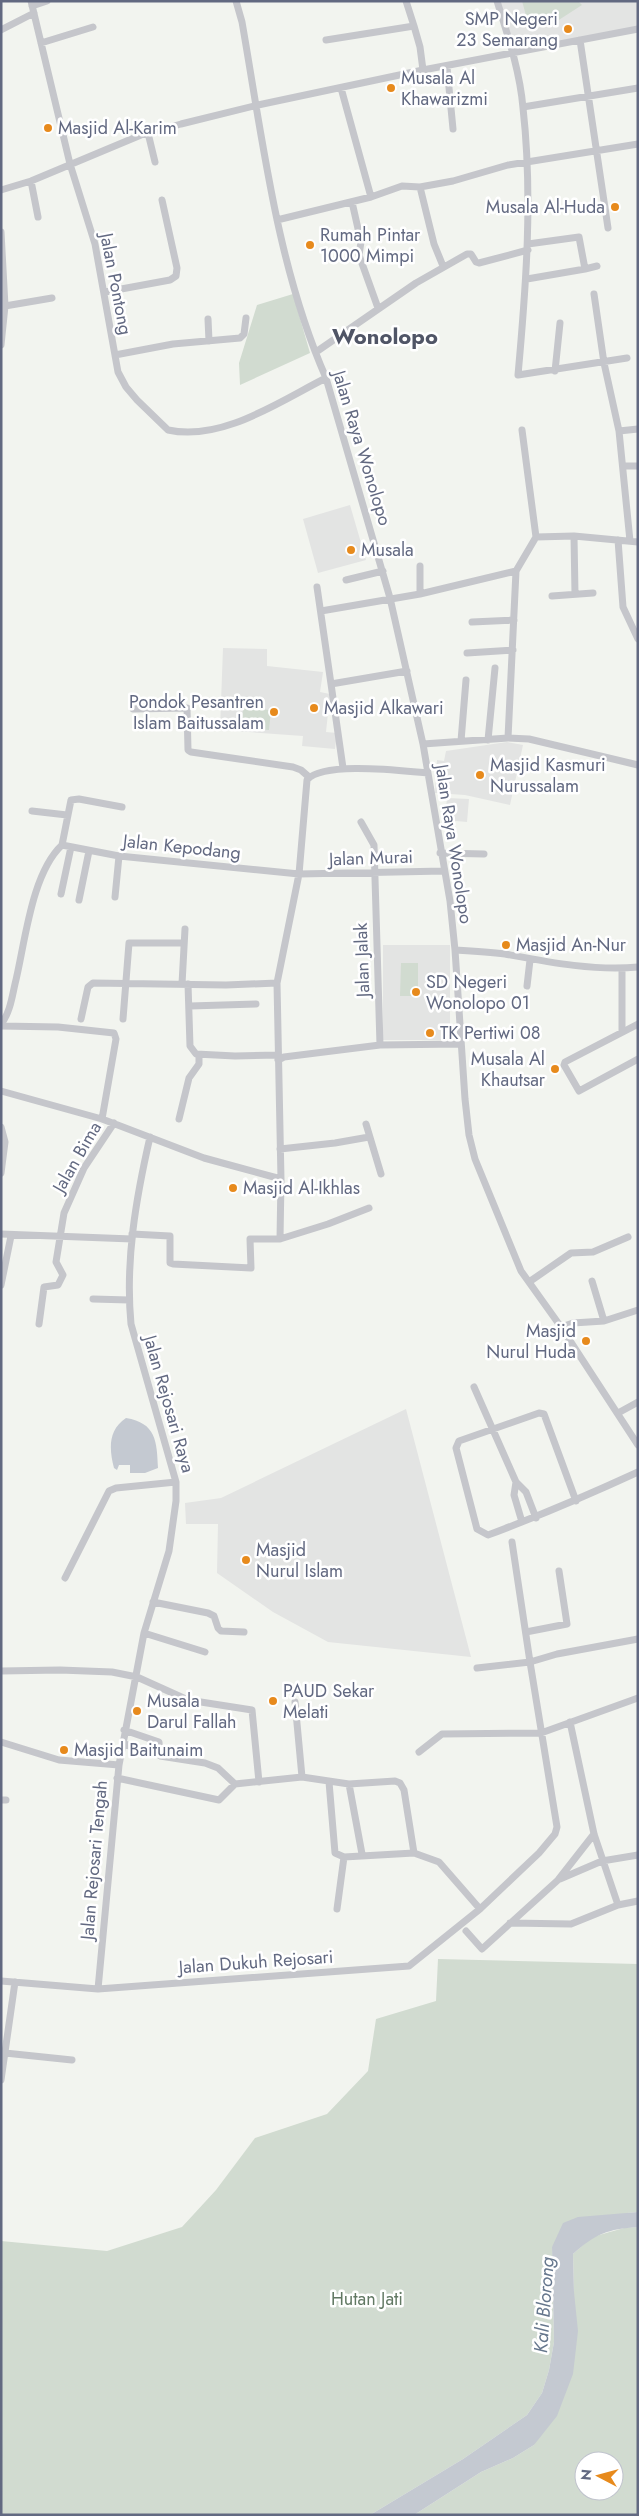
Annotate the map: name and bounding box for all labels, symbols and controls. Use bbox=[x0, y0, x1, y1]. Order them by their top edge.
place label: SMP Negeri 23 Semarang bbox=[456, 6, 558, 53]
marker: SMP Negeri 23 Semarang bbox=[562, 23, 574, 35]
place label: Musala Al Khawarizmi bbox=[401, 65, 488, 112]
marker: Musala Al Khawarizmi bbox=[385, 82, 397, 94]
place label: Masjid Al-Karim bbox=[58, 115, 177, 141]
marker: Masjid Al-Karim bbox=[42, 122, 54, 134]
place label: Musala Al-Huda bbox=[486, 194, 605, 220]
marker: Musala Al-Huda bbox=[609, 201, 621, 213]
place label: Rumah Pintar 1000 Mimpi bbox=[320, 222, 421, 269]
street label: Jalan Pontong bbox=[93, 229, 139, 337]
marker: Rumah Pintar 1000 Mimpi bbox=[304, 239, 316, 251]
district label: Wonolopo bbox=[332, 320, 438, 352]
street label: Jalan Raya Wonolopo bbox=[325, 365, 398, 529]
place label: Musala bbox=[361, 537, 414, 563]
marker: Musala bbox=[345, 544, 357, 556]
place label: Pondok Pesantren Islam Baitussalam bbox=[129, 689, 264, 736]
place label: Masjid Alkawari bbox=[324, 695, 444, 721]
marker: Masjid Alkawari bbox=[308, 702, 320, 714]
marker: Pondok Pesantren Islam Baitussalam bbox=[268, 706, 280, 718]
place label: Masjid Kasmuri Nurussalam bbox=[490, 752, 606, 799]
street label: Jalan Raya Wonolopo bbox=[428, 761, 479, 926]
marker: Masjid Kasmuri Nurussalam bbox=[474, 769, 486, 781]
street label: Jalan Kepodang bbox=[120, 828, 242, 866]
street label: Jalan Murai bbox=[326, 844, 414, 873]
street label: Jalan Jalak bbox=[348, 922, 376, 1000]
place label: Masjid An-Nur bbox=[516, 932, 627, 958]
marker: Masjid An-Nur bbox=[500, 939, 512, 951]
place label: SD Negeri Wonolopo 01 bbox=[426, 969, 530, 1016]
marker: SD Negeri Wonolopo 01 bbox=[410, 986, 422, 998]
place label: TK Pertiwi 08 bbox=[440, 1020, 541, 1046]
marker: TK Pertiwi 08 bbox=[424, 1027, 436, 1039]
place label: Musala Al Khautsar bbox=[471, 1046, 546, 1093]
marker: Musala Al Khautsar bbox=[549, 1063, 561, 1075]
street label: Jalan Bima bbox=[45, 1117, 108, 1199]
place label: Masjid Al-Ikhlas bbox=[243, 1175, 360, 1201]
marker: Masjid Al-Ikhlas bbox=[227, 1182, 239, 1194]
place label: Masjid Nurul Huda bbox=[486, 1318, 576, 1365]
street label: Jalan Rejosari Raya bbox=[136, 1330, 201, 1476]
marker: Masjid Nurul Huda bbox=[580, 1335, 592, 1347]
place label: Masjid Nurul Islam bbox=[256, 1537, 343, 1584]
marker: Masjid Nurul Islam bbox=[240, 1554, 252, 1566]
place label: PAUD Sekar Melati bbox=[283, 1678, 375, 1725]
place label: Musala Darul Fallah bbox=[147, 1688, 237, 1735]
marker: PAUD Sekar Melati bbox=[267, 1695, 279, 1707]
marker: Musala Darul Fallah bbox=[131, 1705, 143, 1717]
place label: Masjid Baitunaim bbox=[74, 1737, 203, 1763]
marker: Masjid Baitunaim bbox=[58, 1744, 70, 1756]
street label: Jalan Rejosari Tengah bbox=[74, 1779, 114, 1943]
street label: Jalan Dukuh Rejosari bbox=[176, 1944, 334, 1981]
water label: Kali Blorong bbox=[527, 2255, 561, 2354]
park label: Hutan Jati bbox=[331, 2286, 403, 2312]
north arrow bbox=[574, 2451, 624, 2501]
text: N bbox=[576, 2468, 597, 2481]

